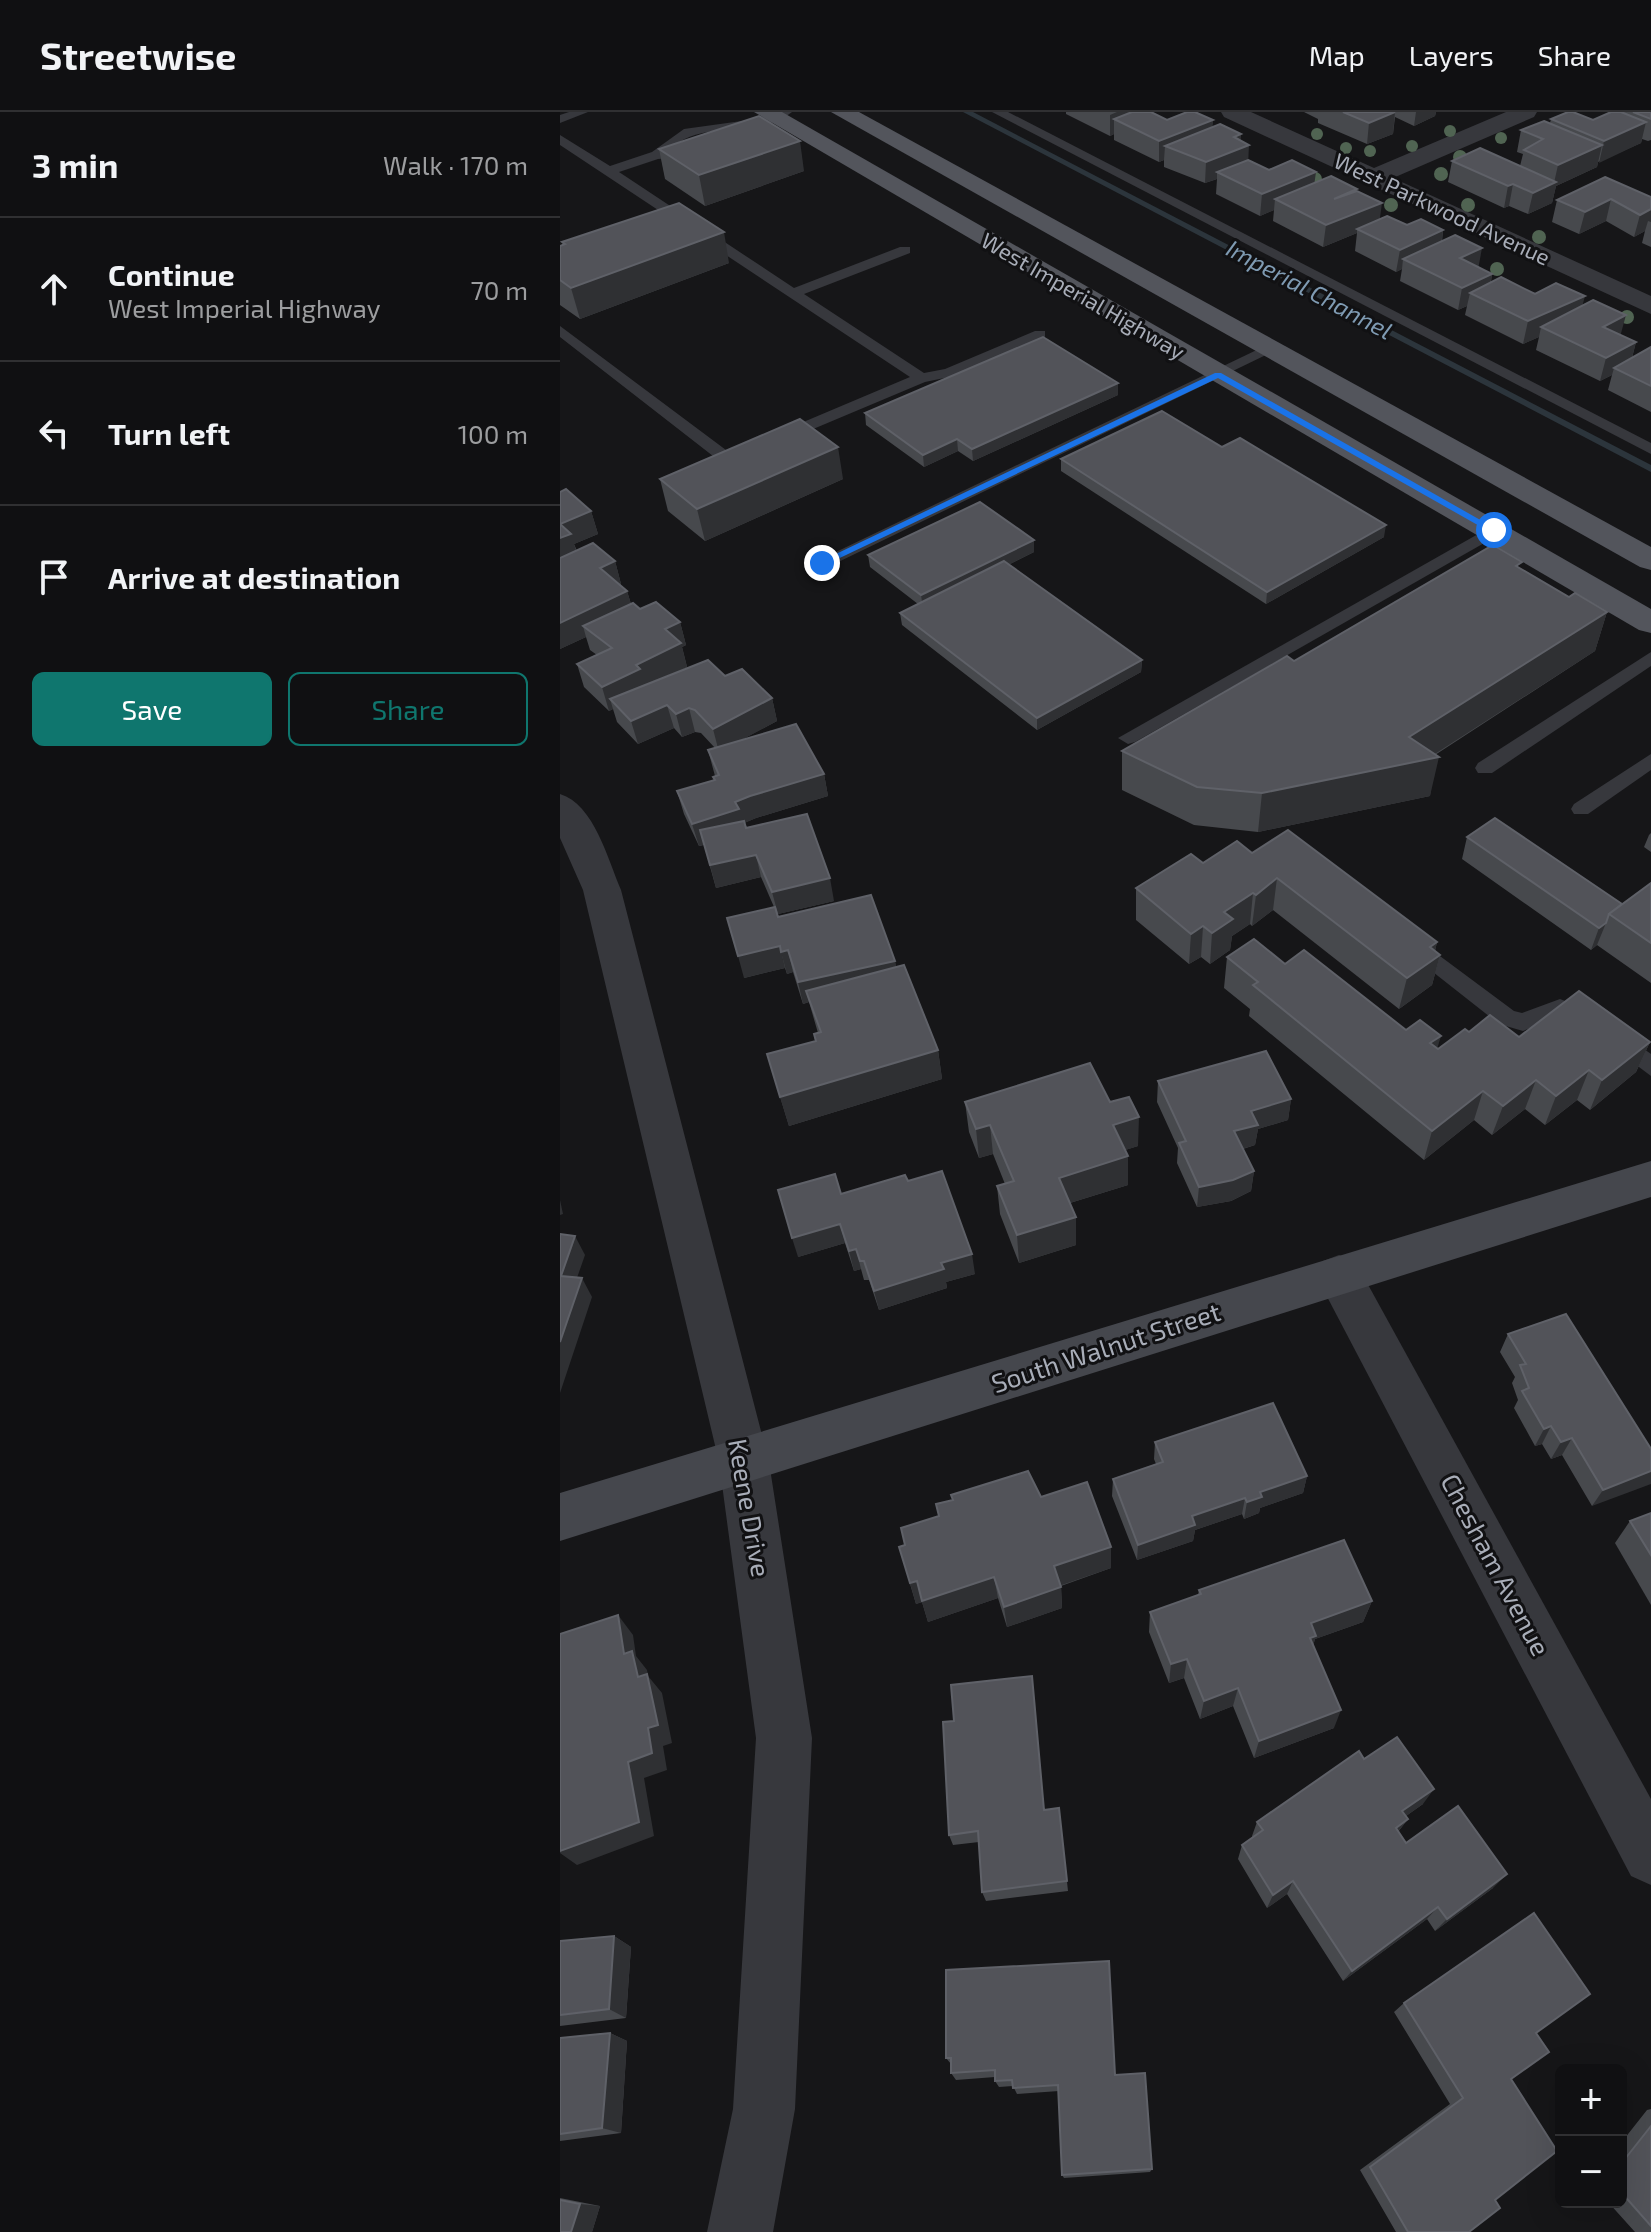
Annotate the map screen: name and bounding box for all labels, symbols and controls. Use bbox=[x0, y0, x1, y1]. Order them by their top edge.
text: Streetwise bbox=[40, 32, 236, 78]
text: Map bbox=[1309, 38, 1365, 72]
text: Layers bbox=[1409, 38, 1494, 72]
text: Share bbox=[1538, 38, 1611, 72]
text: 3 min bbox=[32, 144, 118, 185]
street label: West Parkwood Avenue bbox=[1330, 147, 1555, 270]
text: Walk · 170 m bbox=[383, 149, 528, 180]
street label: West Imperial Highway bbox=[977, 226, 1190, 364]
water label: Imperial Channel bbox=[1222, 233, 1398, 345]
text: Continue bbox=[108, 256, 235, 292]
icon: ahead bbox=[32, 267, 76, 311]
text: 70 m bbox=[470, 274, 528, 305]
text: West Imperial Highway bbox=[108, 292, 381, 323]
icon: left bbox=[32, 411, 76, 455]
text: Turn left bbox=[108, 415, 230, 451]
text: 100 m bbox=[458, 418, 528, 449]
route start bbox=[1476, 512, 1512, 548]
route end bbox=[804, 545, 840, 581]
icon: arrive bbox=[32, 555, 76, 599]
text: Arrive at destination bbox=[108, 559, 400, 595]
button: Save bbox=[32, 672, 272, 746]
button: Share bbox=[288, 672, 528, 746]
street label: South Walnut Street bbox=[987, 1295, 1224, 1398]
street label: Keene Drive bbox=[723, 1436, 778, 1579]
street label: Chesham Avenue bbox=[1435, 1468, 1557, 1661]
map controls bbox=[1555, 2064, 1627, 2208]
button: + bbox=[1555, 2064, 1627, 2136]
button: − bbox=[1555, 2136, 1627, 2208]

